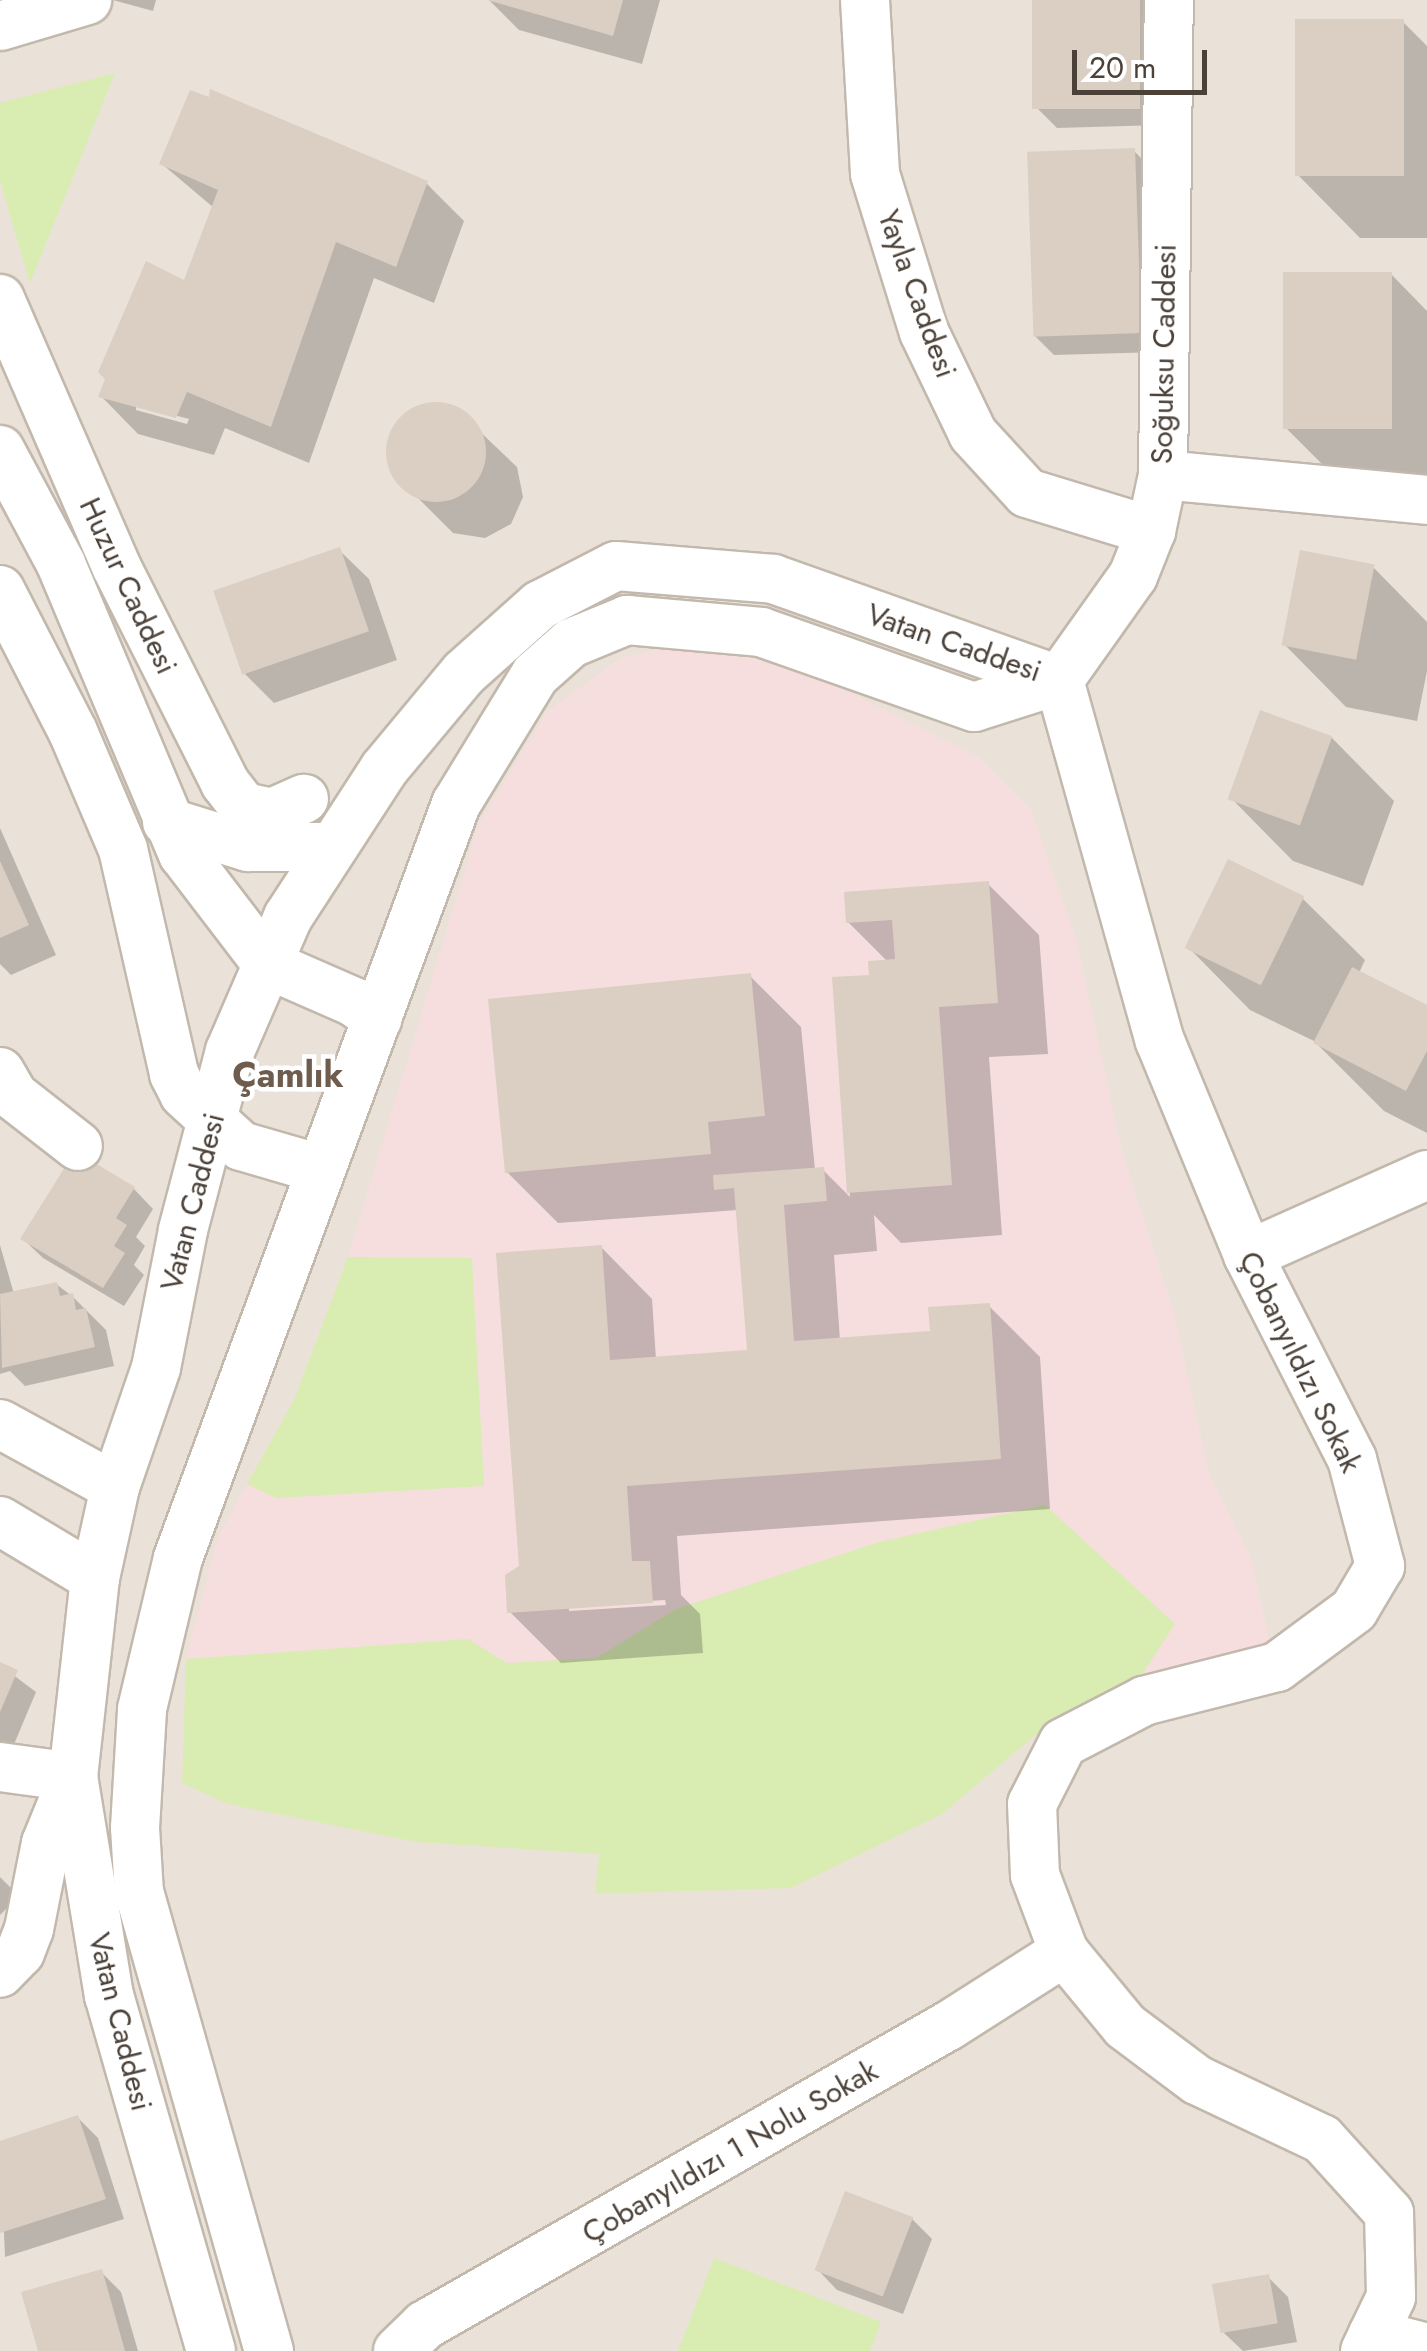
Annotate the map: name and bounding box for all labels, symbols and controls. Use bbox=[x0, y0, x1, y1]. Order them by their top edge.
scale bar bbox=[1077, 30, 1212, 92]
text: 20 m bbox=[1089, 46, 1156, 89]
street label: Yayla Caddesi bbox=[870, 205, 964, 383]
street label: Soğuksu Caddesi bbox=[1144, 244, 1184, 464]
street label: Huzur Caddesi bbox=[71, 492, 185, 680]
street label: Vatan Caddesi bbox=[862, 596, 1046, 690]
district label: Çamlık bbox=[232, 1054, 344, 1096]
street label: Vatan Caddesi bbox=[154, 1109, 232, 1295]
street label: Çobanyıldızı Sokak bbox=[1231, 1246, 1369, 1478]
street label: Vatan Caddesi bbox=[81, 1929, 159, 2115]
street label: Çobanyıldızı 1 Nolu Sokak bbox=[576, 2053, 884, 2251]

